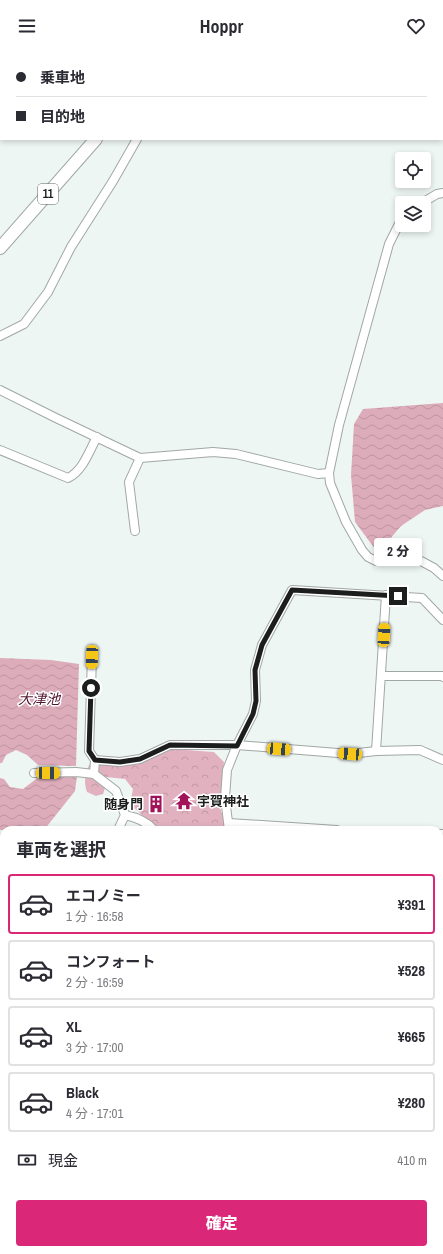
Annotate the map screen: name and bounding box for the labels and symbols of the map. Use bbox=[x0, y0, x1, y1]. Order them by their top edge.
road number: 11 bbox=[38, 184, 58, 204]
callout: 2 分 bbox=[374, 538, 422, 566]
route end bbox=[389, 587, 407, 605]
car bbox=[377, 623, 391, 647]
car bbox=[86, 645, 98, 669]
route start bbox=[82, 679, 100, 697]
water label: 大津池 bbox=[18, 690, 62, 708]
car bbox=[267, 742, 291, 756]
car bbox=[338, 747, 362, 761]
car bbox=[36, 767, 60, 779]
temple icon: 宇賀神社 bbox=[174, 791, 194, 811]
place label: 宇賀神社 bbox=[197, 793, 249, 810]
building icon: 随身門 bbox=[146, 794, 166, 814]
place label: 随身門 bbox=[104, 796, 143, 813]

